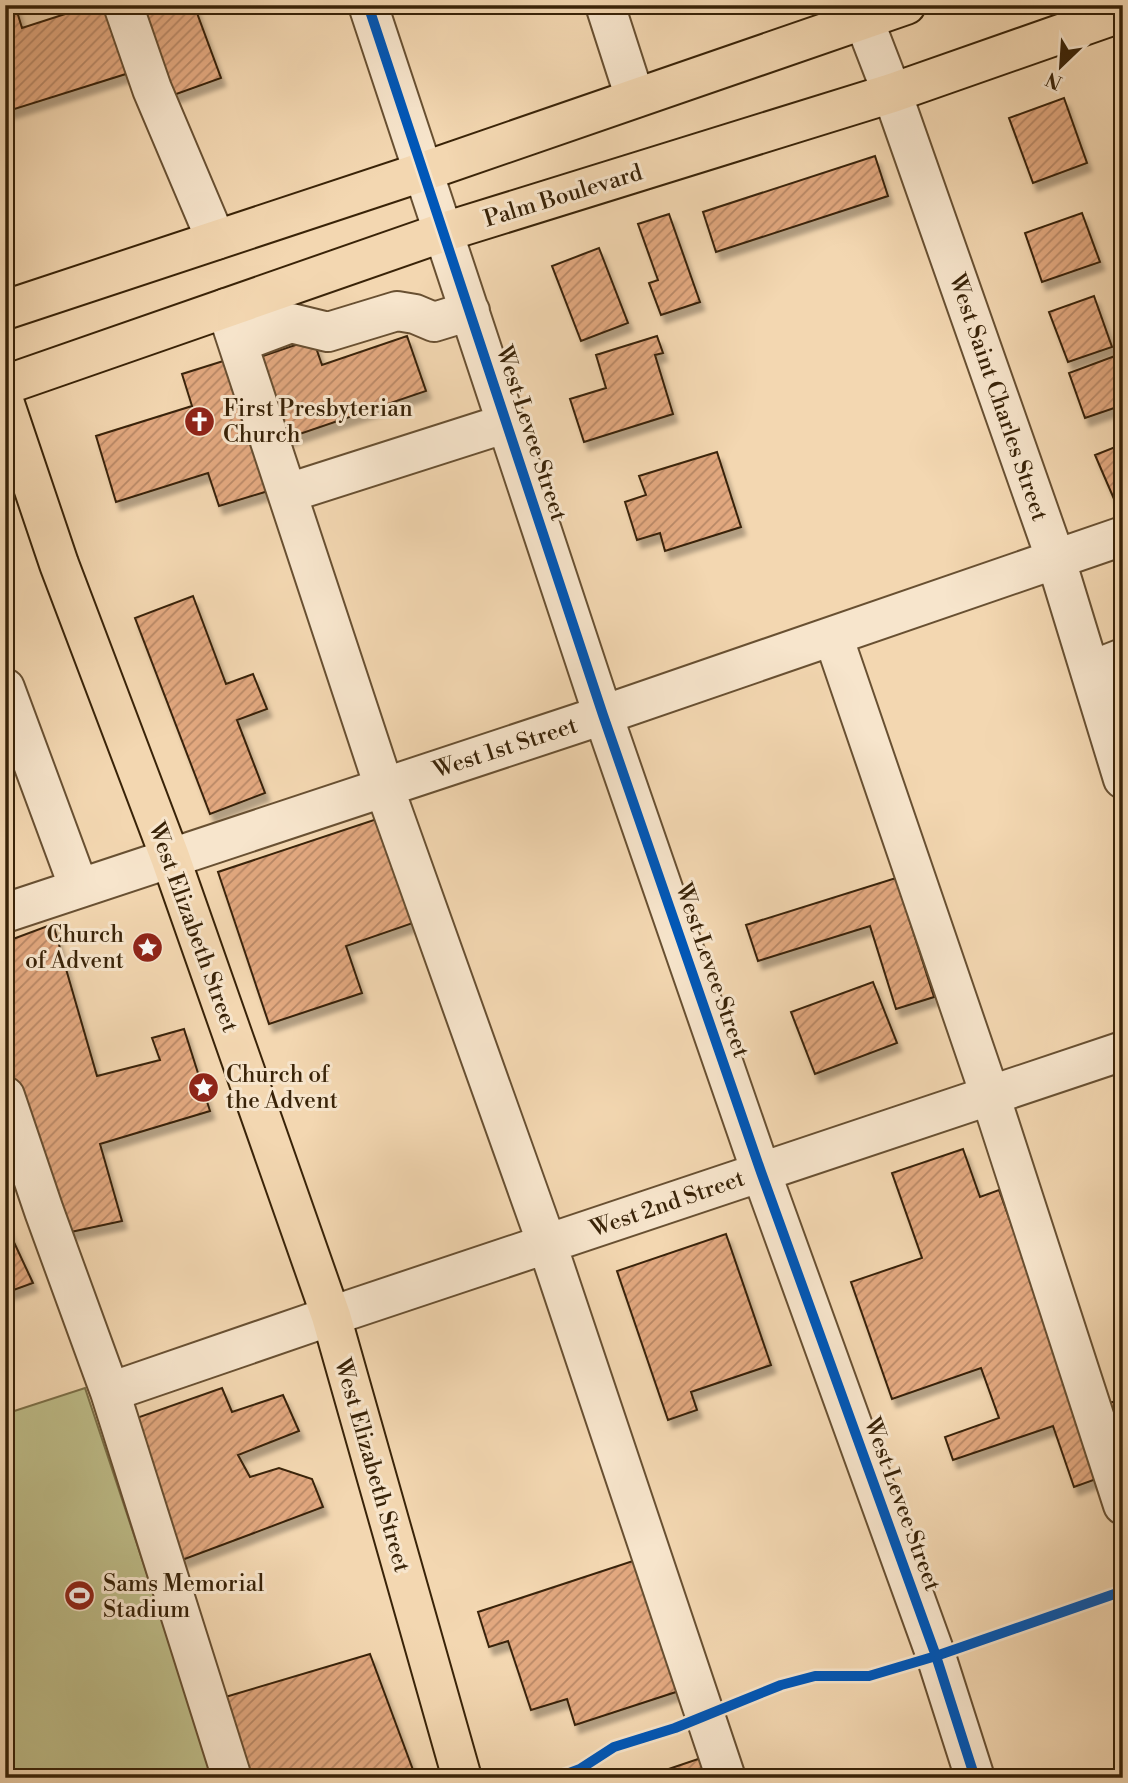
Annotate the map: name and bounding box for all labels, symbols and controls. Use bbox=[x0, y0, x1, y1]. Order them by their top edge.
north arrow bbox=[1026, 32, 1096, 102]
text: N bbox=[1042, 66, 1066, 95]
street label: Palm Boulevard bbox=[481, 159, 646, 233]
street label: West Saint Charles Street bbox=[942, 269, 1054, 525]
street label: West Levee Street bbox=[489, 341, 573, 524]
place label: First Presbyterian Church bbox=[223, 395, 413, 449]
church icon: First Presbyterian Church bbox=[183, 404, 217, 438]
street label: West 1st Street bbox=[429, 712, 581, 785]
street label: West Elizabeth Street bbox=[142, 818, 244, 1036]
street label: West Levee Street bbox=[669, 879, 755, 1061]
place label: Church of Advent bbox=[25, 921, 124, 975]
place icon: Church of Advent bbox=[130, 930, 164, 964]
place label: Church of the Advent bbox=[226, 1061, 338, 1115]
place icon: Church of the Advent bbox=[186, 1070, 220, 1104]
street label: West 2nd Street bbox=[586, 1164, 748, 1244]
street label: West Elizabeth Street bbox=[328, 1354, 416, 1575]
street label: West Levee Street bbox=[857, 1413, 946, 1595]
place label: Sams Memorial Stadium bbox=[103, 1570, 264, 1624]
sports icon: Sams Memorial Stadium bbox=[63, 1579, 97, 1613]

